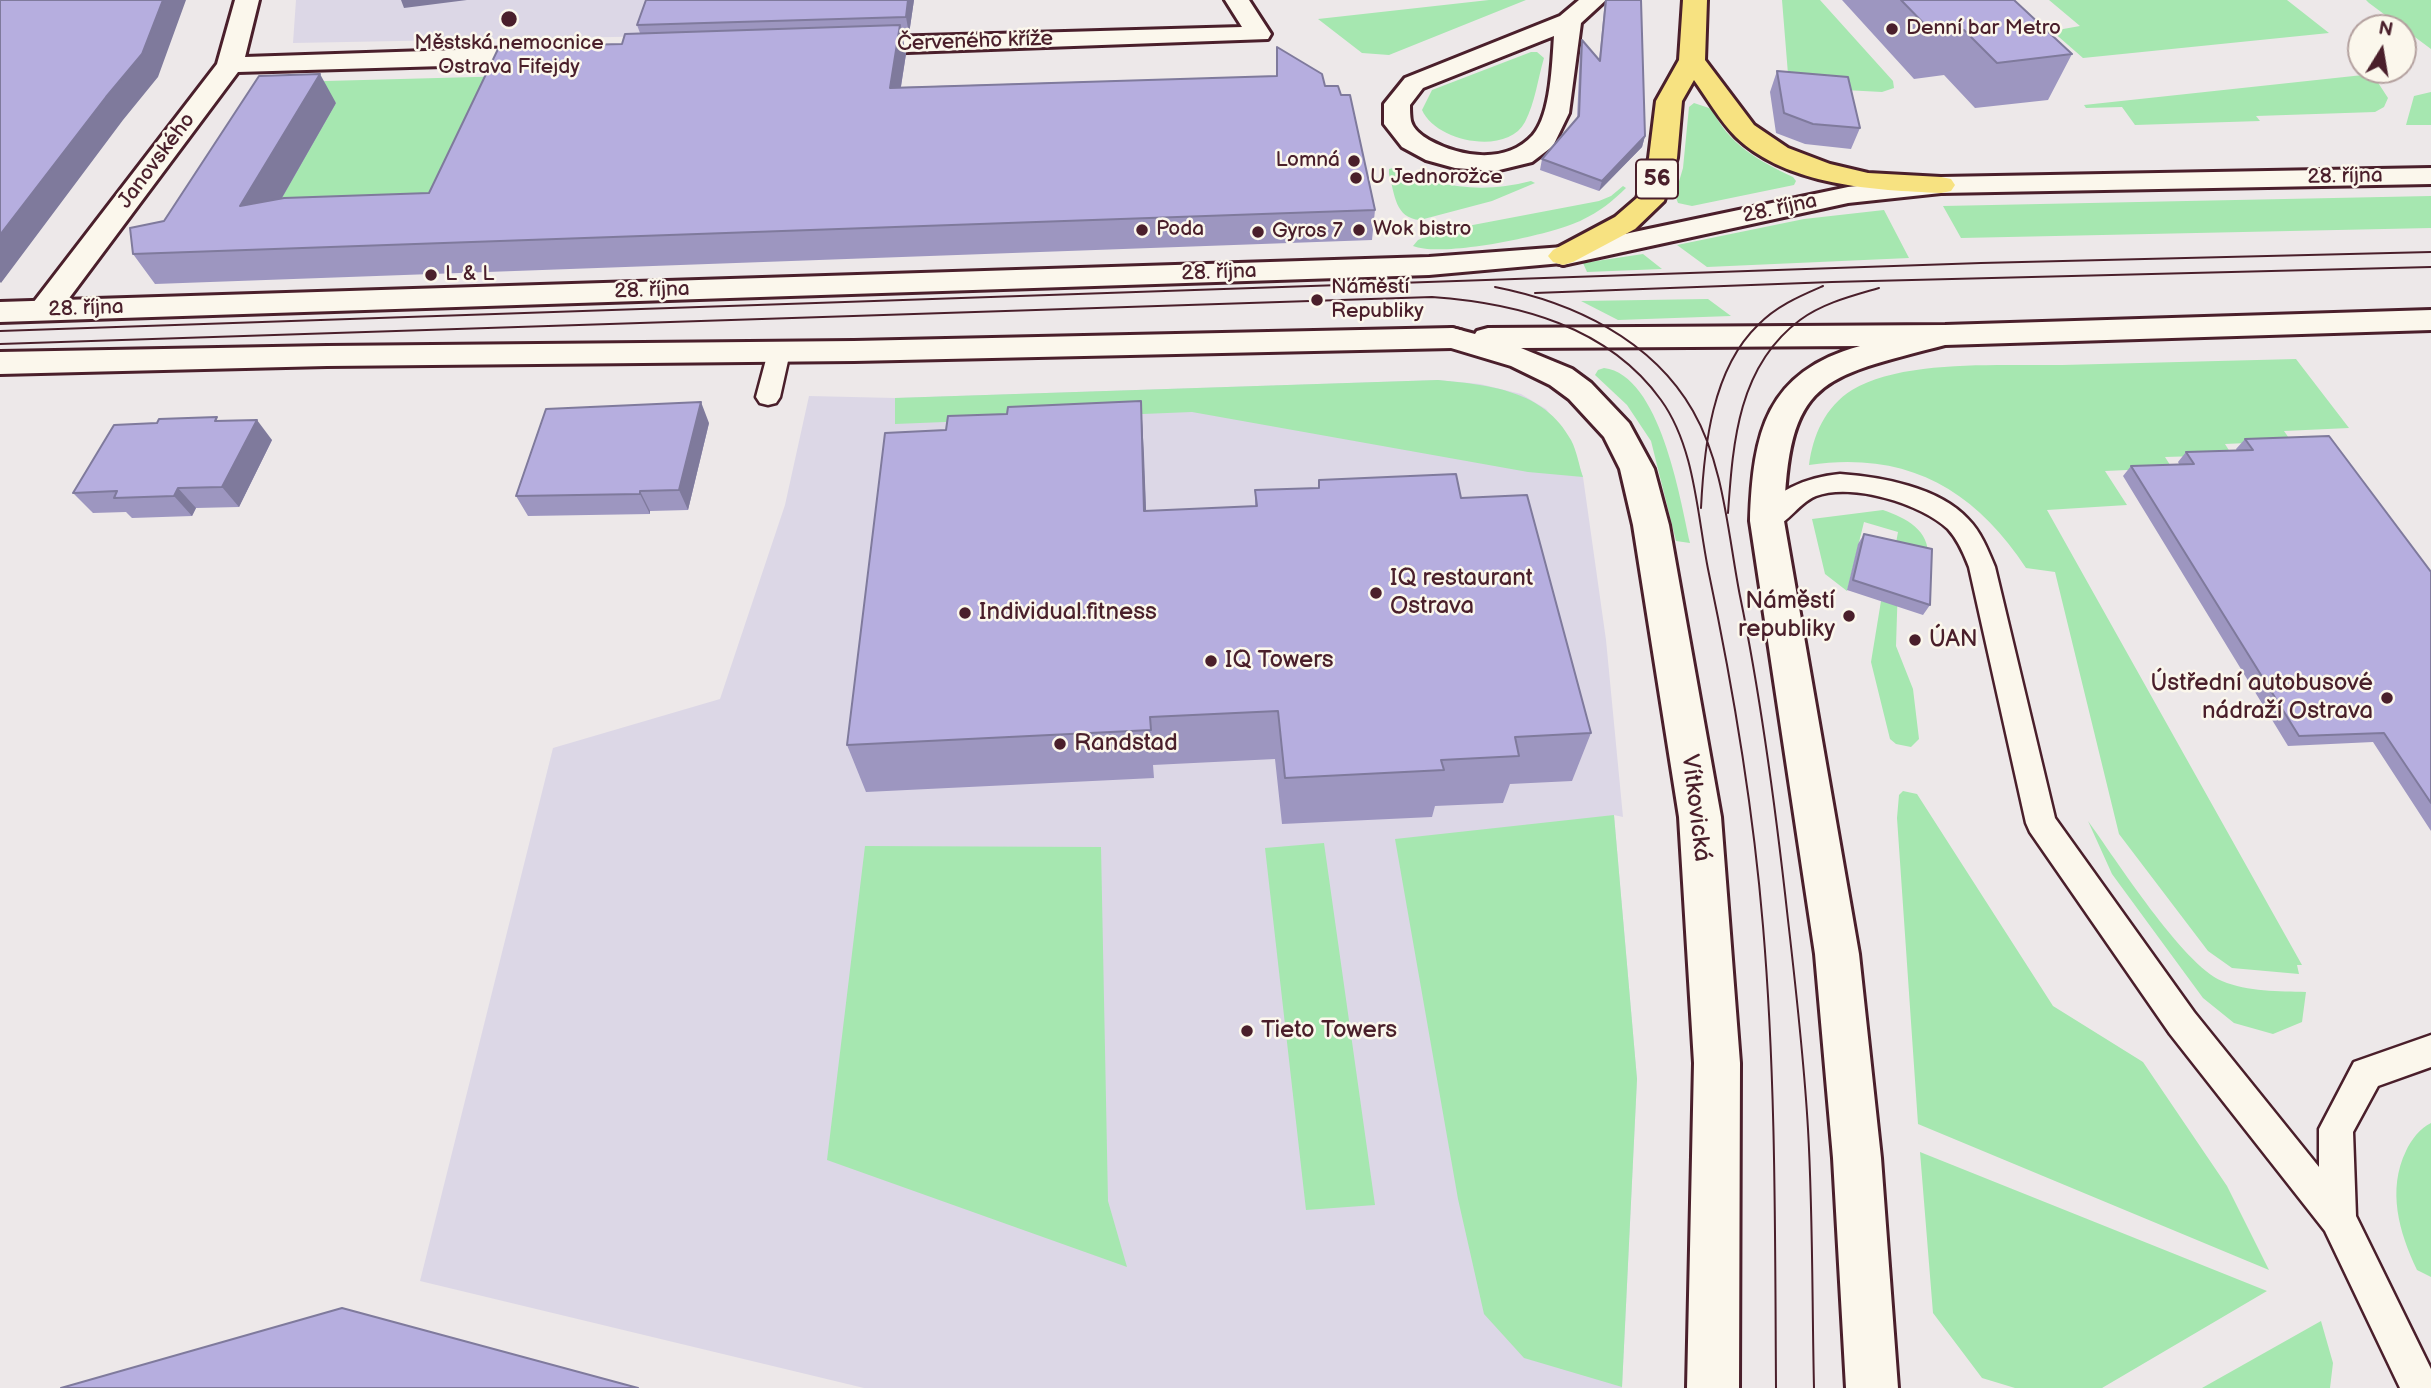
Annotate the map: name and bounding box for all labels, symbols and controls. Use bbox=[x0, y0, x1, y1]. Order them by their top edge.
marker: Městská nemocnice Ostrava Fifejdy bbox=[499, 9, 519, 29]
north arrow bbox=[2347, 14, 2417, 84]
place label: Denní bar Metro bbox=[1906, 16, 2061, 42]
text: N bbox=[2377, 17, 2395, 43]
marker: Denní bar Metro bbox=[1884, 21, 1900, 37]
street label: Červeného kříže bbox=[897, 27, 1053, 57]
place label: Městská nemocnice Ostrava Fifejdy bbox=[414, 31, 604, 81]
street label: Janovského bbox=[113, 108, 201, 214]
place label: Lomná bbox=[1276, 148, 1340, 174]
marker: Lomná bbox=[1346, 153, 1362, 169]
road number: 56 bbox=[1636, 160, 1678, 198]
street label: 28. října bbox=[2307, 164, 2383, 190]
place label: U Jednorožce bbox=[1370, 165, 1503, 191]
marker: U Jednorožce bbox=[1348, 170, 1364, 186]
street label: 28. října bbox=[1741, 189, 1819, 229]
place label: Poda bbox=[1156, 217, 1204, 243]
place label: Wok bistro bbox=[1373, 217, 1472, 243]
place label: Gyros 7 bbox=[1272, 219, 1343, 245]
marker: Poda bbox=[1134, 222, 1150, 238]
marker: Wok bistro bbox=[1351, 222, 1367, 238]
marker: Gyros 7 bbox=[1250, 224, 1266, 240]
street label: 28. října bbox=[1181, 259, 1257, 287]
place label: L & L bbox=[445, 262, 494, 288]
marker: L & L bbox=[423, 267, 439, 283]
place label: Náměstí Republiky bbox=[1331, 275, 1424, 325]
street label: 28. října bbox=[614, 277, 690, 305]
marker: Náměstí Republiky bbox=[1309, 292, 1325, 308]
street label: 28. října bbox=[48, 295, 124, 323]
place label: IQ restaurant Ostrava bbox=[1390, 565, 1533, 621]
marker: IQ restaurant Ostrava bbox=[1368, 585, 1384, 601]
place label: Náměstí republiky bbox=[1738, 588, 1835, 644]
place label: Individual.fitness bbox=[979, 599, 1157, 627]
marker: Individual.fitness bbox=[957, 605, 973, 621]
marker: Náměstí republiky bbox=[1841, 608, 1857, 624]
place label: ÚAN bbox=[1929, 626, 1978, 654]
marker: ÚAN bbox=[1907, 632, 1923, 648]
place label: IQ Towers bbox=[1225, 647, 1334, 675]
marker: IQ Towers bbox=[1203, 653, 1219, 669]
place label: Ústřední autobusové nádraží Ostrava bbox=[2150, 670, 2373, 726]
marker: Ústřední autobusové nádraží Ostrava bbox=[2379, 690, 2395, 706]
place label: Randstad bbox=[1074, 730, 1178, 758]
marker: Randstad bbox=[1052, 736, 1068, 752]
street label: Vítkovická bbox=[1674, 753, 1716, 863]
place label: Tieto Towers bbox=[1261, 1017, 1397, 1045]
marker: Tieto Towers bbox=[1239, 1023, 1255, 1039]

